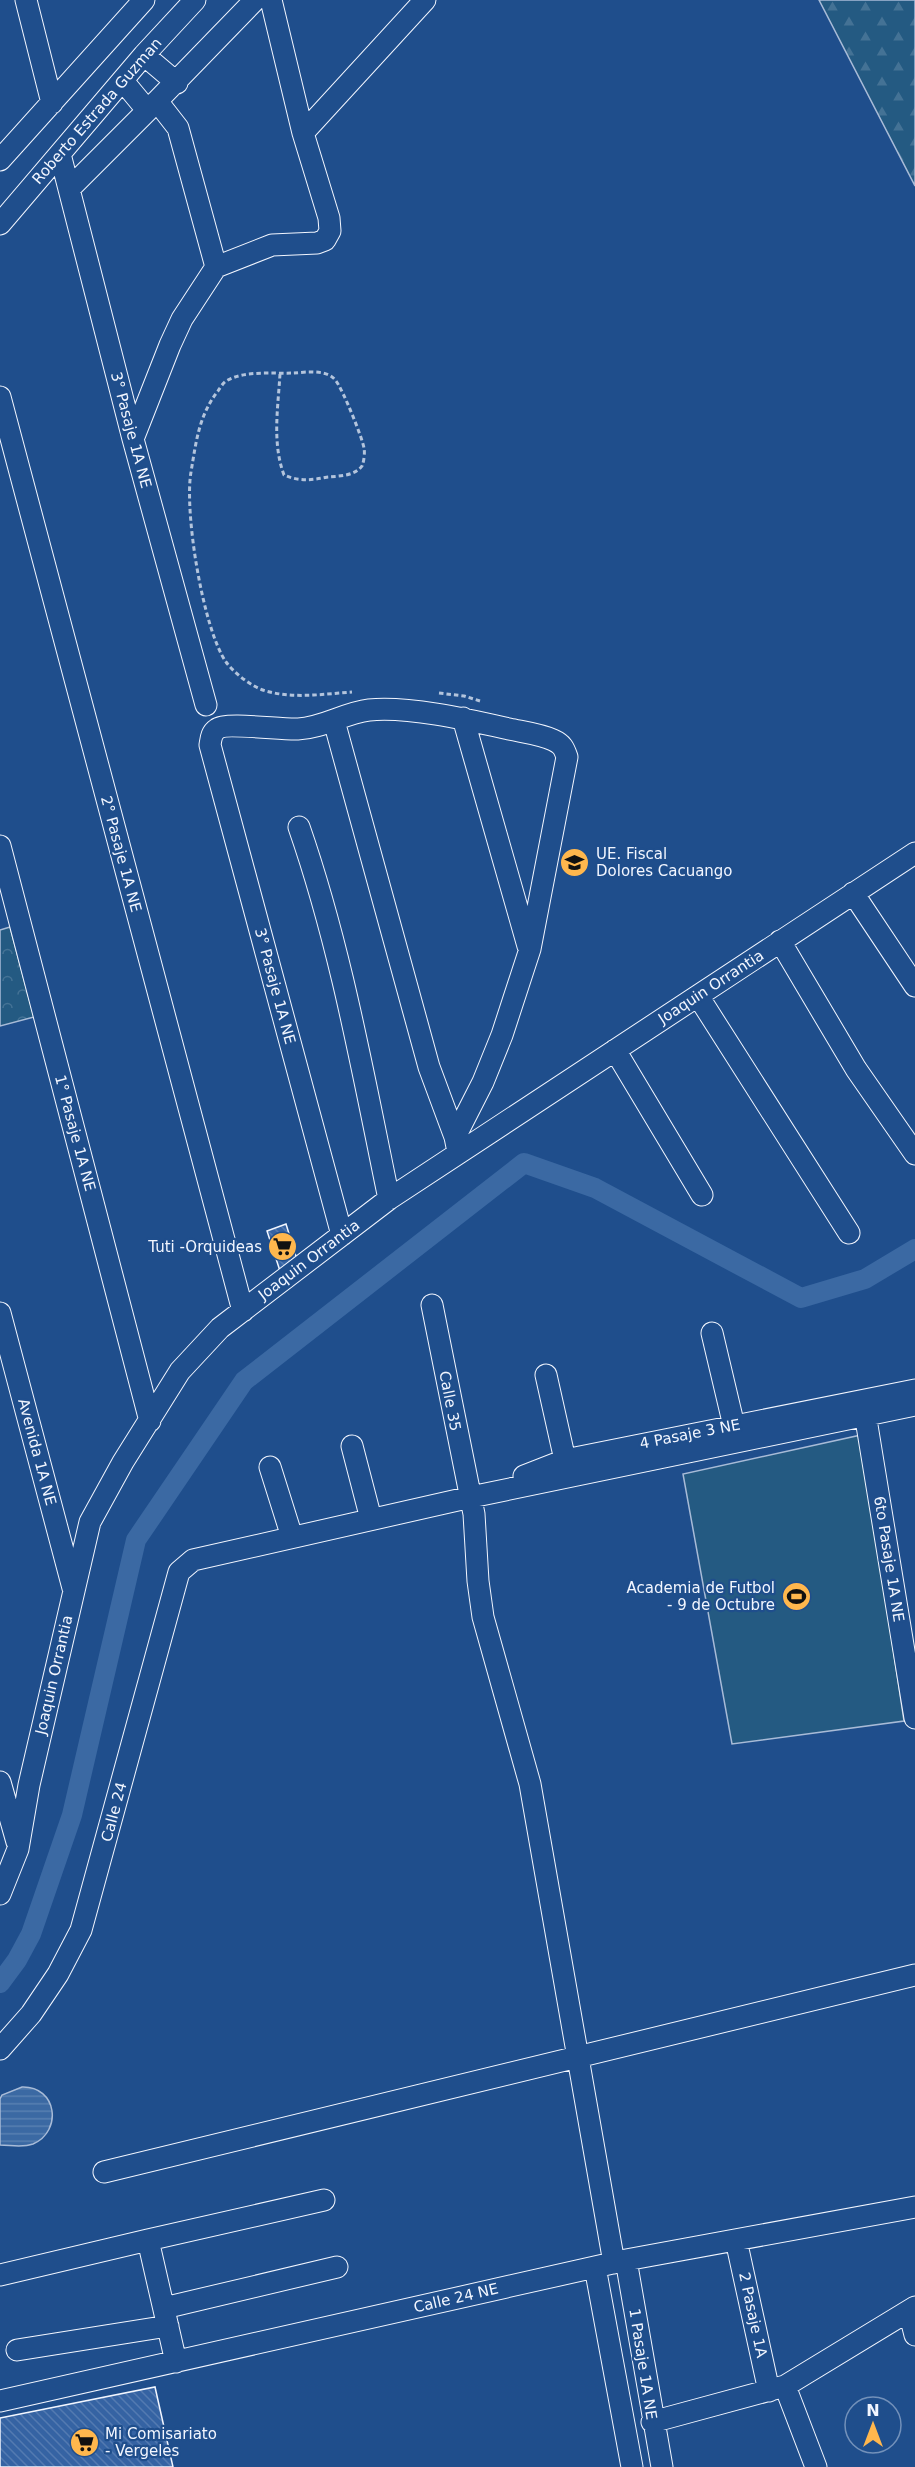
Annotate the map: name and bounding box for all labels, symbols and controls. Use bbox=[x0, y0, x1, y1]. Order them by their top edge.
street label: Roberto Estrada Guzman bbox=[29, 34, 165, 188]
street label: 3° Pasaje 1A NE bbox=[107, 370, 155, 490]
street label: 2° Pasaje 1A NE bbox=[97, 794, 145, 914]
place label: UE. Fiscal Dolores Cacuango bbox=[596, 845, 733, 880]
school or university icon: UE. Fiscal Dolores Cacuango bbox=[559, 847, 591, 879]
street label: 3° Pasaje 1A NE bbox=[251, 926, 299, 1046]
street label: Joaquin Orrantia bbox=[654, 946, 767, 1028]
street label: 1° Pasaje 1A NE bbox=[51, 1073, 99, 1193]
street label: Joaquin Orrantia bbox=[254, 1216, 363, 1305]
supermarket icon: Tuti -Orquideas bbox=[267, 1231, 299, 1263]
place label: Tuti -Orquideas bbox=[147, 1238, 262, 1256]
street label: Calle 35 bbox=[435, 1369, 465, 1433]
street label: Avenida 1A NE bbox=[14, 1397, 60, 1507]
street label: 4 Pasaje 3 NE bbox=[638, 1415, 742, 1453]
street label: 6to Pasaje 1A NE bbox=[870, 1495, 908, 1623]
place label: Academia de Futbol - 9 de Octubre bbox=[626, 1579, 775, 1614]
sports icon: Academia de Futbol - 9 de Octubre bbox=[780, 1581, 812, 1613]
street label: Joaquin Orrantia bbox=[31, 1613, 77, 1737]
street label: Calle 24 bbox=[97, 1780, 131, 1844]
street label: 2 Pasaje 1A bbox=[735, 2271, 771, 2360]
street label: Calle 24 NE bbox=[412, 2279, 500, 2317]
street label: 1 Pasaje 1A NE bbox=[625, 2307, 661, 2421]
north arrow bbox=[843, 2395, 903, 2455]
text: N bbox=[866, 2401, 880, 2420]
place label: Mi Comisariato - Vergeles bbox=[105, 2425, 217, 2460]
supermarket icon: Mi Comisariato - Vergeles bbox=[68, 2427, 100, 2459]

